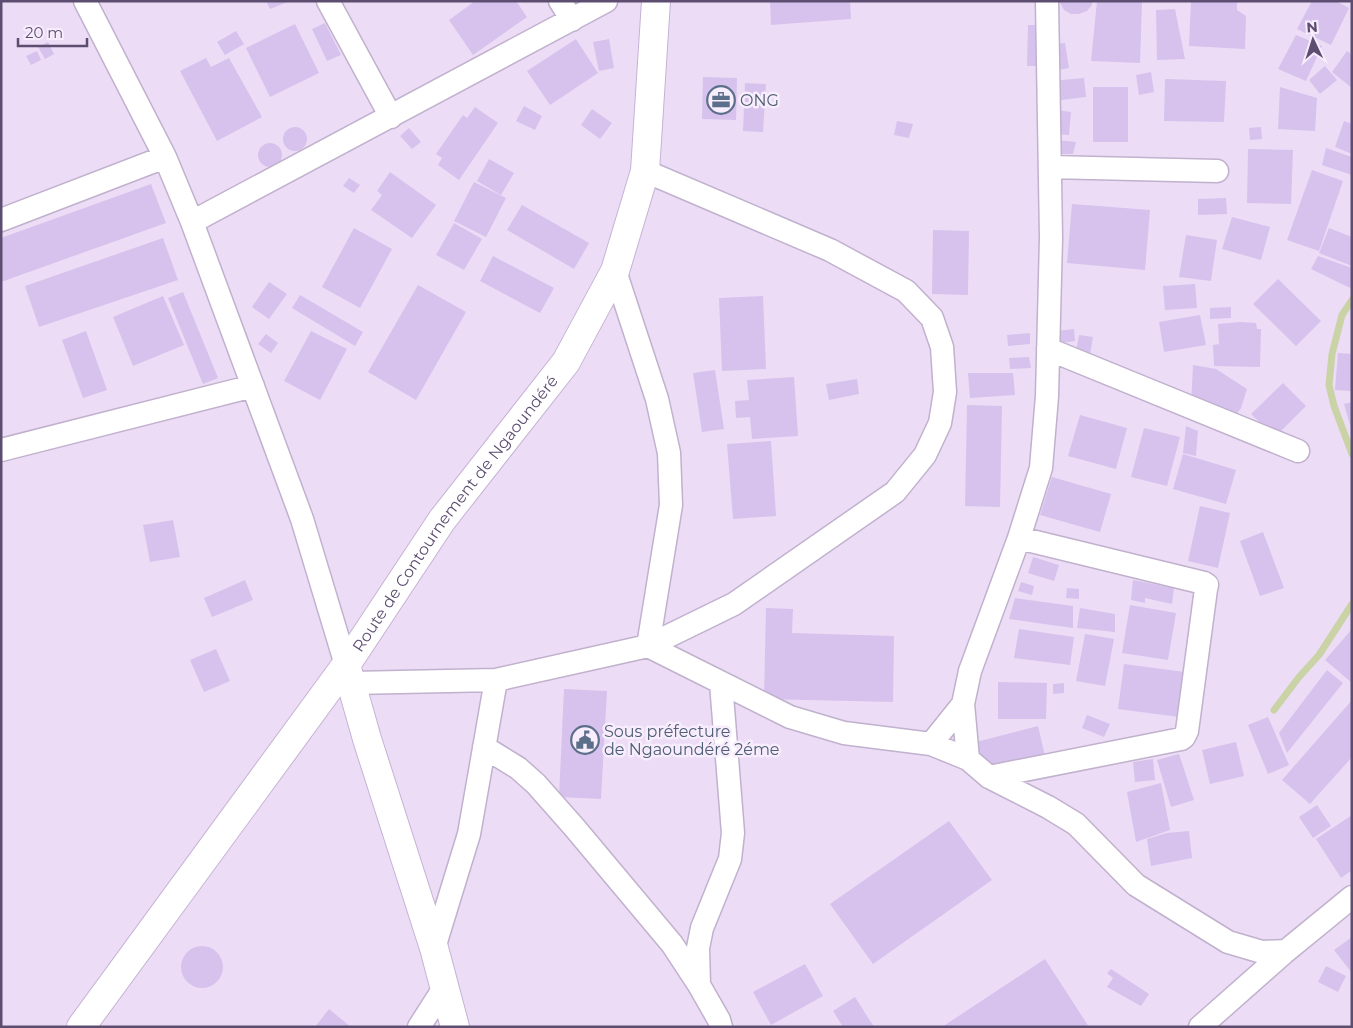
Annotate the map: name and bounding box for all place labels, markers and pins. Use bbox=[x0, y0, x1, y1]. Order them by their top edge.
office icon: ONG bbox=[706, 85, 736, 115]
place label: ONG bbox=[740, 91, 779, 110]
place label: Sous préfecture de Ngaoundéré 2éme bbox=[604, 722, 780, 759]
public building icon: Sous préfecture de Ngaoundéré 2éme bbox=[570, 725, 600, 755]

